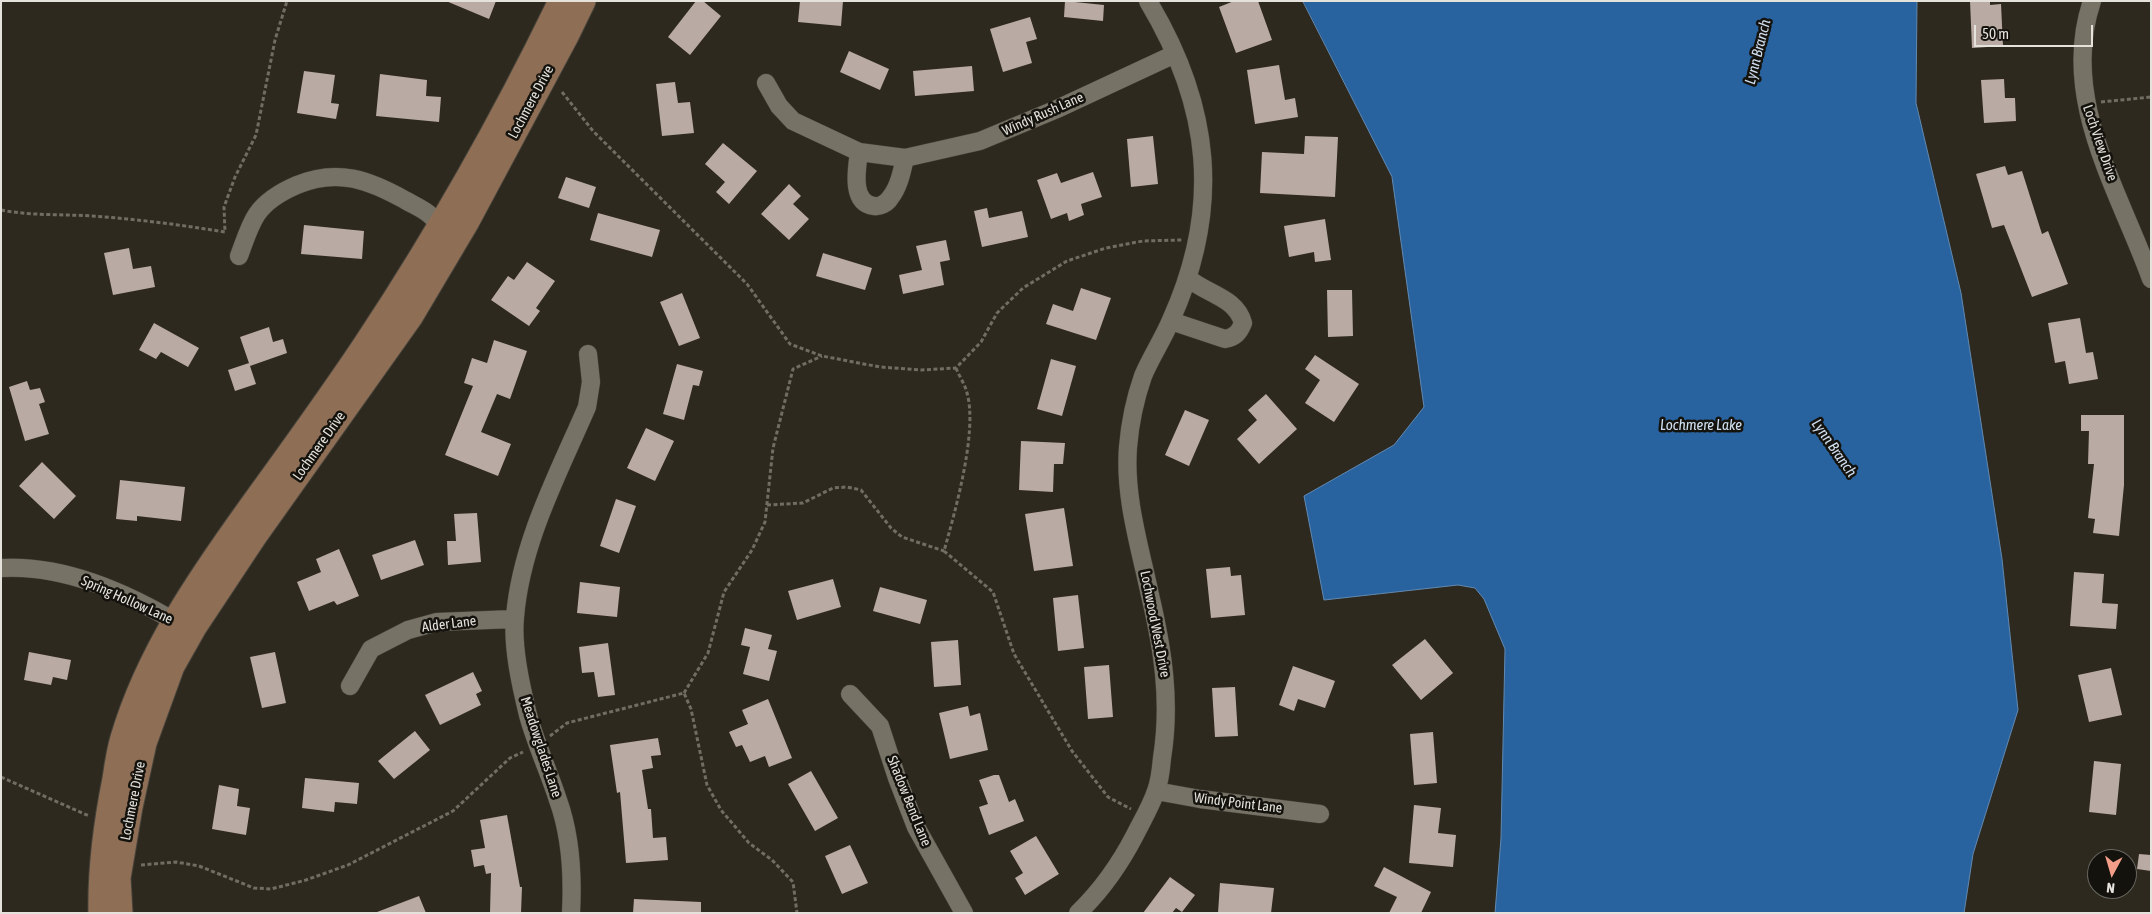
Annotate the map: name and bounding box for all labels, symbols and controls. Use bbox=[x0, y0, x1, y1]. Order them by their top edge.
scale bar bbox=[1977, 15, 2096, 47]
water label: Lynn Branch bbox=[1741, 18, 1775, 86]
text: 50 m bbox=[1982, 25, 2009, 42]
street label: Lochmere Drive bbox=[505, 63, 557, 141]
street label: Windy Rush Lane bbox=[1000, 89, 1086, 139]
street label: Loch View Drive bbox=[2079, 103, 2121, 183]
street label: Lochmere Drive bbox=[289, 408, 349, 484]
water label: Lochmere Lake bbox=[1660, 416, 1742, 434]
water label: Lynn Branch bbox=[1808, 416, 1860, 480]
street label: Lochwood West Drive bbox=[1136, 569, 1174, 679]
street label: Spring Hollow Lane bbox=[79, 572, 175, 628]
street label: Alder Lane bbox=[421, 612, 477, 636]
street label: Meadowglades Lane bbox=[517, 695, 565, 799]
street label: Shadow Bend Lane bbox=[883, 753, 935, 849]
street label: Lochmere Drive bbox=[117, 760, 149, 842]
street label: Windy Point Lane bbox=[1193, 789, 1283, 817]
north arrow bbox=[2087, 849, 2137, 899]
text: N bbox=[2106, 880, 2115, 896]

